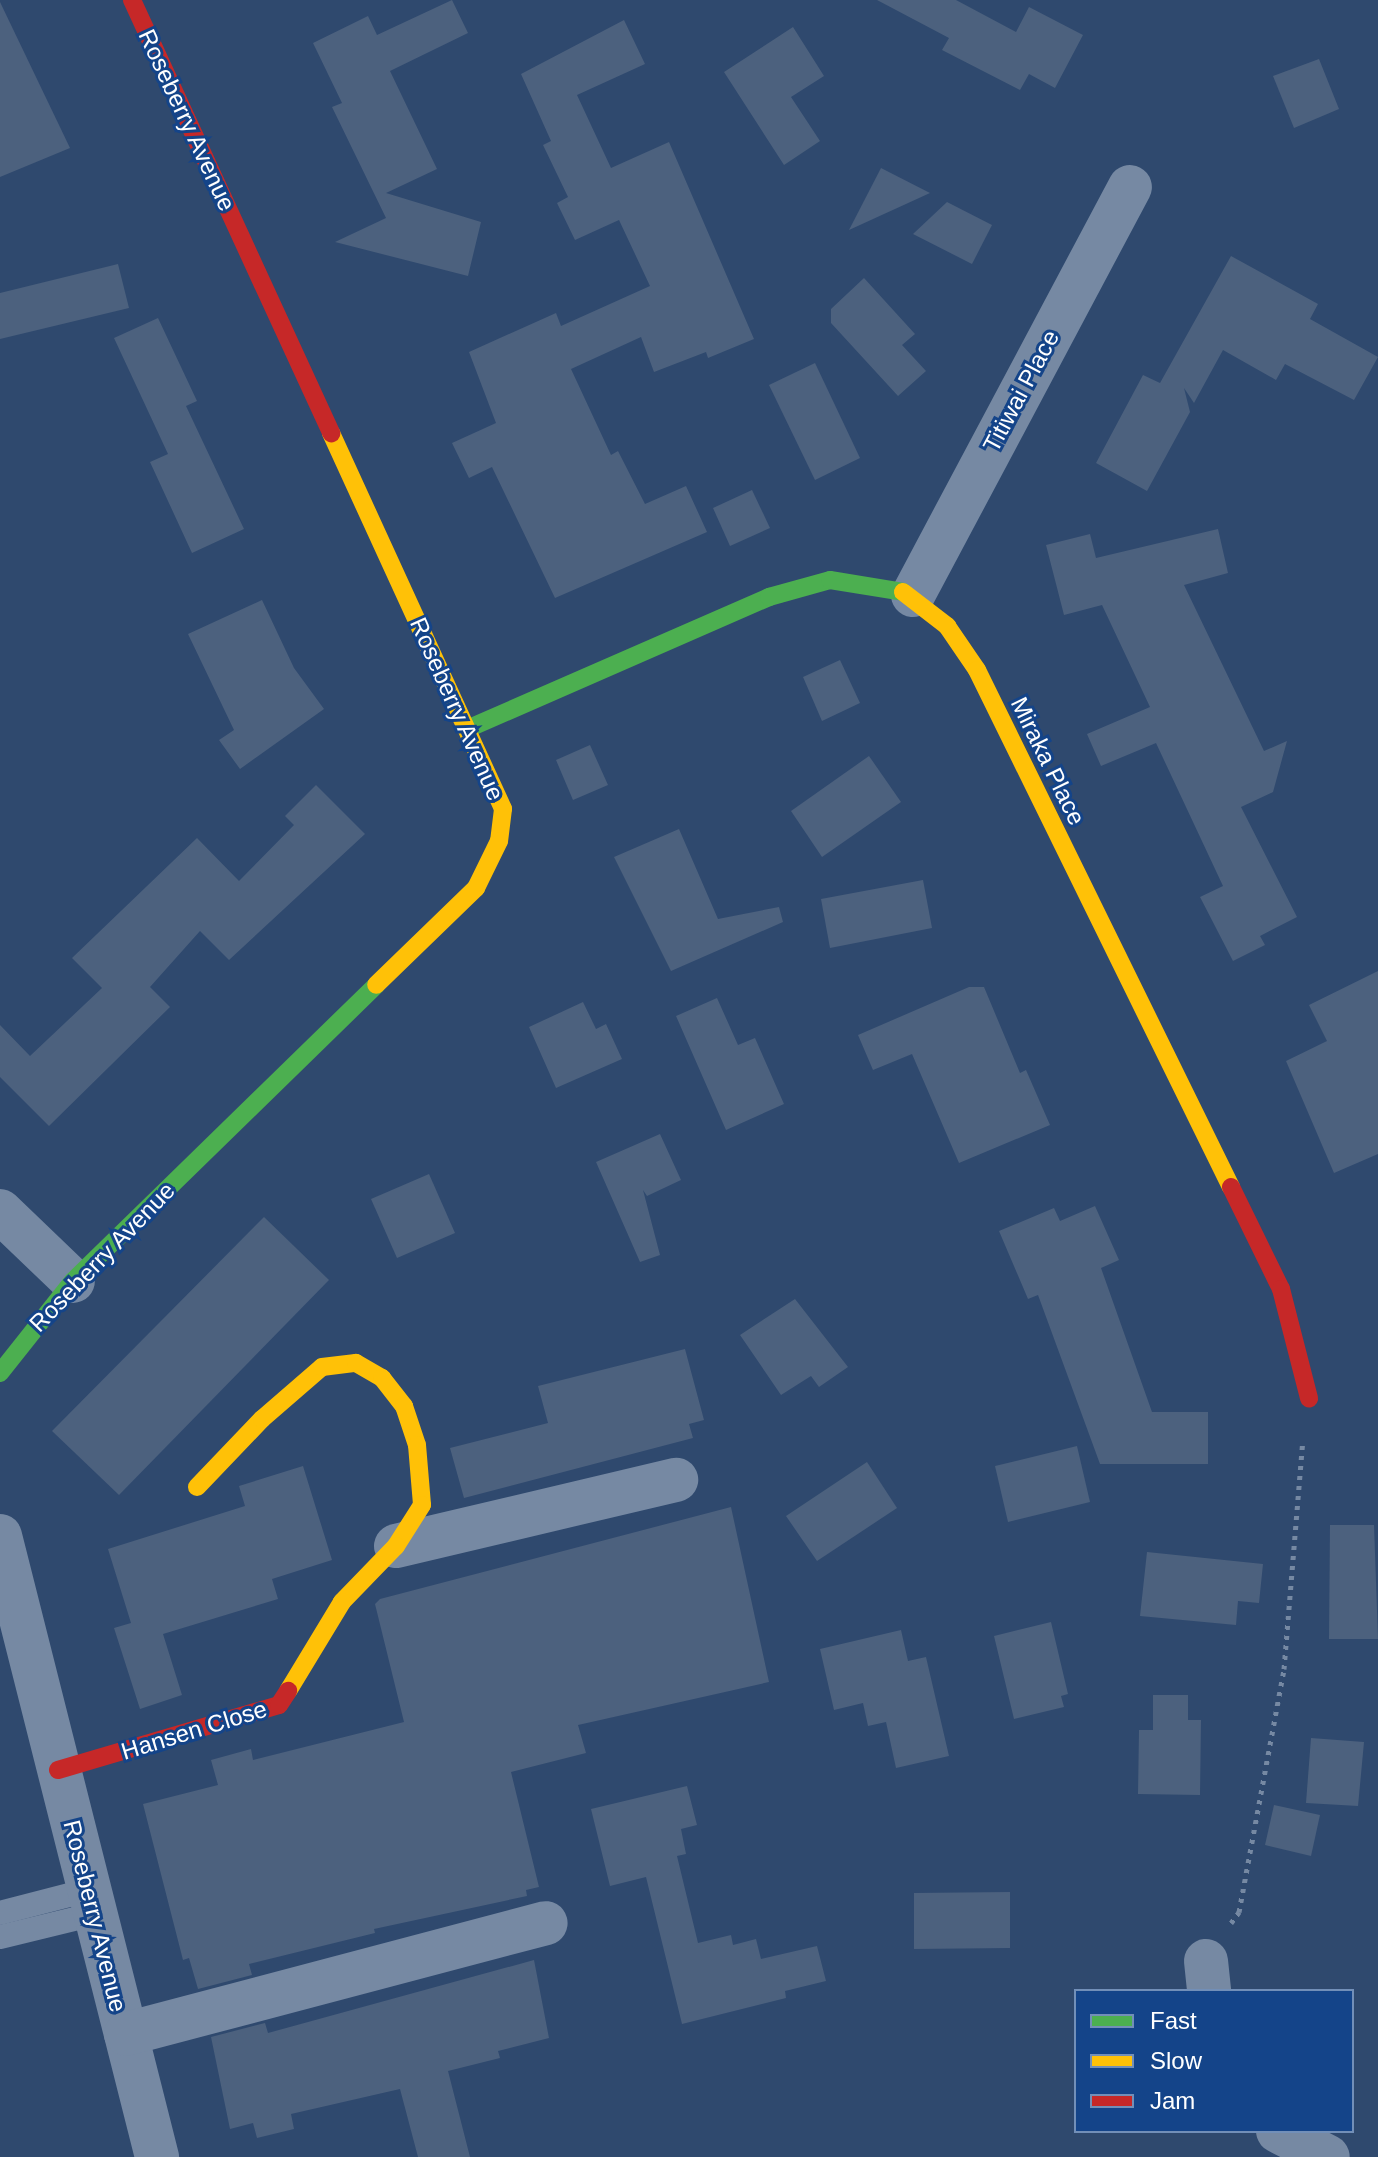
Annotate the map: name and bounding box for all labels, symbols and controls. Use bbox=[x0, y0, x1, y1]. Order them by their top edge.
street label: Roseberry Avenue bbox=[132, 24, 242, 216]
street label: Titiwai Place bbox=[977, 325, 1065, 457]
street label: Roseberry Avenue bbox=[404, 613, 510, 805]
street label: Miraka Place bbox=[1005, 692, 1091, 830]
street label: Roseberry Avenue bbox=[23, 1176, 181, 1338]
street label: Hansen Close bbox=[118, 1694, 270, 1766]
street label: Roseberry Avenue bbox=[57, 1816, 133, 2016]
legend bbox=[1074, 1989, 1354, 2133]
text: Fast bbox=[1150, 2007, 1197, 2034]
text: Slow bbox=[1150, 2047, 1202, 2074]
text: Jam bbox=[1150, 2087, 1195, 2114]

